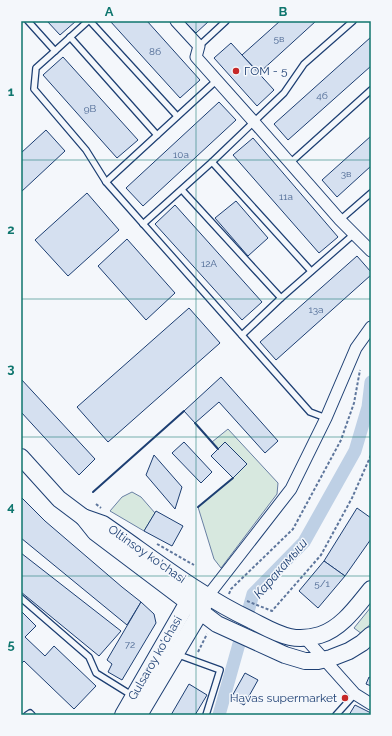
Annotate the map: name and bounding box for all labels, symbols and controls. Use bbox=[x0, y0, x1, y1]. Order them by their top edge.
text: A bbox=[105, 4, 114, 19]
text: B bbox=[279, 4, 288, 19]
house number: 5в bbox=[274, 33, 284, 44]
house number: 8б bbox=[149, 46, 161, 57]
place label: ГОМ - 5 bbox=[244, 64, 288, 78]
marker: ГОМ - 5 bbox=[231, 66, 241, 76]
text: 1 bbox=[8, 84, 15, 99]
house number: 4б bbox=[316, 90, 328, 101]
house number: 9В bbox=[84, 103, 97, 114]
house number: 10а bbox=[173, 149, 189, 160]
house number: 3в bbox=[341, 168, 351, 179]
house number: 11а bbox=[279, 191, 293, 202]
text: 2 bbox=[7, 222, 15, 237]
house number: 12А bbox=[201, 258, 217, 269]
house number: 13а bbox=[308, 304, 324, 315]
text: 3 bbox=[7, 361, 15, 376]
text: 4 bbox=[7, 499, 15, 514]
street label: Oltinsoy ko'chasi bbox=[106, 522, 188, 586]
water label: Каракамыш bbox=[250, 535, 311, 601]
house number: 5/1 bbox=[314, 578, 330, 589]
street label: Gulsaroy ko'chasi bbox=[125, 613, 185, 703]
text: 5 bbox=[7, 637, 15, 652]
house number: 72 bbox=[125, 639, 135, 650]
place label: Havas supermarket bbox=[230, 691, 337, 705]
marker: Havas supermarket bbox=[340, 693, 350, 703]

